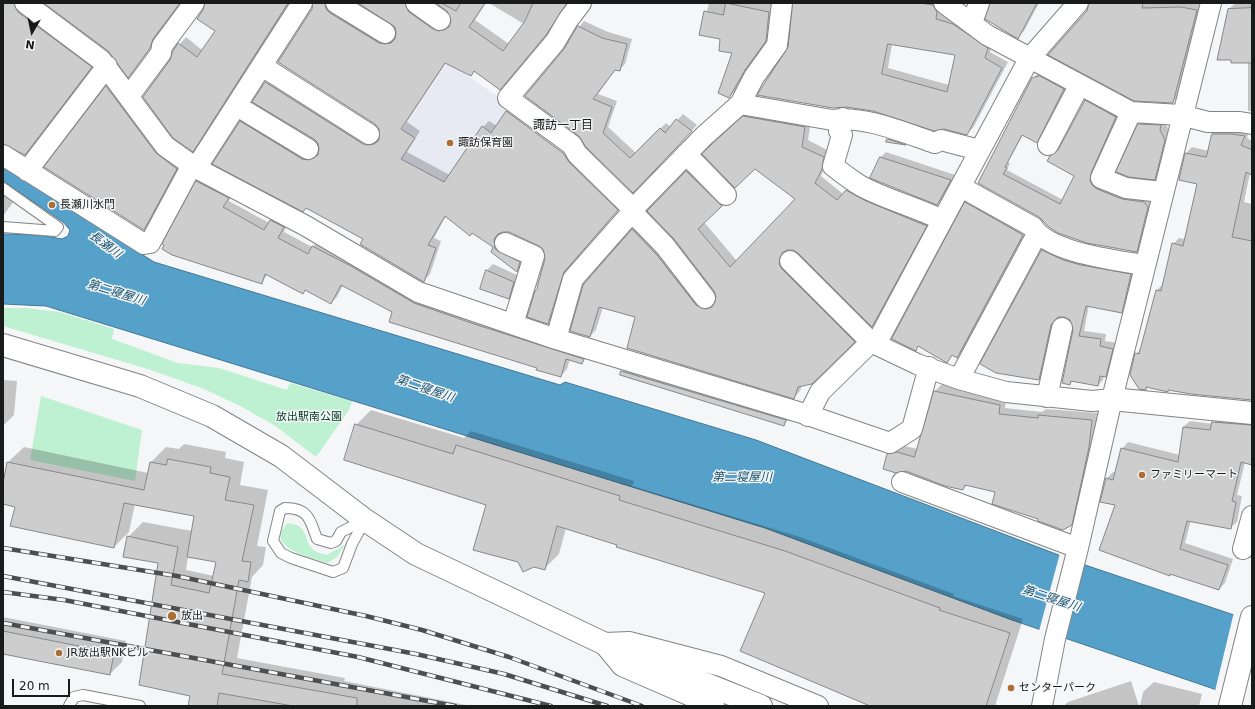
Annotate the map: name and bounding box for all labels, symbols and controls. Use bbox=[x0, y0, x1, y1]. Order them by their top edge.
north arrow bbox=[12, 12, 52, 52]
text: N bbox=[24, 37, 36, 51]
district label: 諏訪一丁目 bbox=[533, 119, 593, 133]
place label: 諏訪保育園 bbox=[458, 136, 513, 150]
marker: 諏訪保育園 bbox=[445, 138, 455, 148]
place label: 長瀬川水門 bbox=[60, 198, 115, 212]
marker: 長瀬川水門 bbox=[47, 200, 57, 210]
water label: 長瀬川 bbox=[86, 228, 124, 262]
water label: 第二寝屋川 bbox=[85, 277, 147, 309]
water label: 第二寝屋川 bbox=[394, 372, 456, 406]
park label: 放出駅南公園 bbox=[276, 410, 342, 424]
place label: ファミリーマート bbox=[1150, 468, 1238, 482]
marker: ファミリーマート bbox=[1137, 470, 1147, 480]
water label: 第二寝屋川 bbox=[712, 471, 772, 485]
water label: 第二寝屋川 bbox=[1020, 583, 1082, 615]
place label: 放出 bbox=[181, 609, 203, 623]
marker: 放出 bbox=[166, 610, 178, 622]
place label: JR放出駅NKビル bbox=[67, 646, 148, 660]
marker: JR放出駅NKビル bbox=[54, 648, 64, 658]
scale bar bbox=[14, 671, 72, 697]
text: 20 m bbox=[19, 679, 50, 693]
place label: センターパーク bbox=[1019, 681, 1096, 695]
marker: センターパーク bbox=[1006, 683, 1016, 693]

